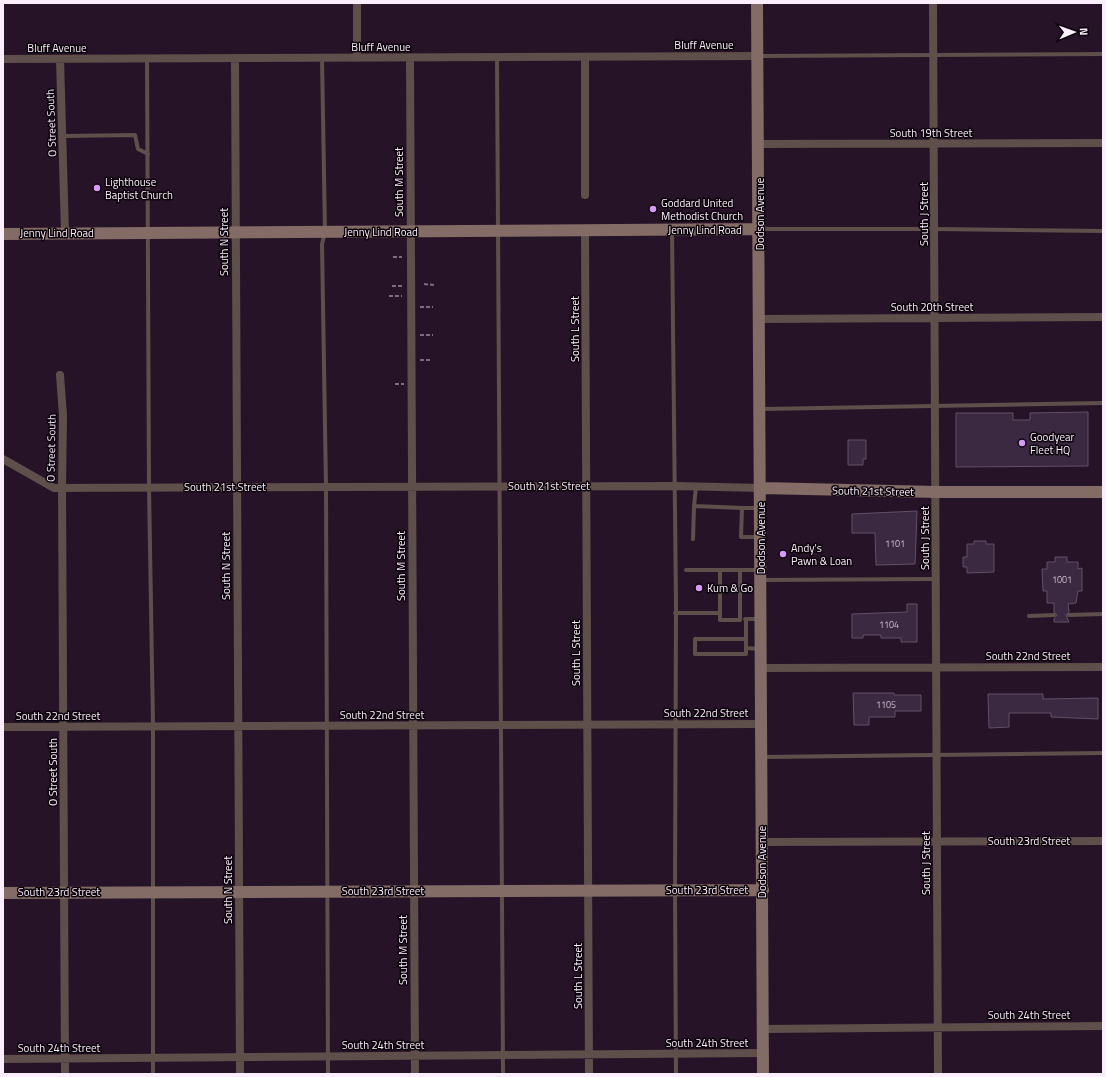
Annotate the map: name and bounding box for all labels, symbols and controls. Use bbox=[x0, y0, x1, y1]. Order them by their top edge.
north arrow bbox=[1054, 12, 1094, 52]
text: N bbox=[1076, 28, 1092, 36]
street label: Bluff Avenue bbox=[674, 37, 734, 53]
street label: Bluff Avenue bbox=[351, 39, 411, 55]
street label: Bluff Avenue bbox=[27, 40, 87, 56]
street label: O Street South bbox=[42, 89, 60, 157]
street label: South 19th Street bbox=[890, 125, 972, 141]
street label: South M Street bbox=[391, 147, 407, 217]
place label: Lighthouse Baptist Church bbox=[105, 174, 173, 203]
street label: Dodson Avenue bbox=[752, 177, 768, 250]
street label: South J Street bbox=[916, 182, 932, 246]
marker: Lighthouse Baptist Church bbox=[92, 183, 102, 193]
place label: Goddard United Methodist Church bbox=[661, 195, 743, 224]
marker: Goddard United Methodist Church bbox=[648, 204, 658, 214]
street label: South N Street bbox=[216, 208, 232, 276]
street label: Jenny Lind Road bbox=[668, 222, 742, 238]
street label: Jenny Lind Road bbox=[344, 224, 418, 240]
street label: Jenny Lind Road bbox=[20, 225, 94, 241]
street label: South L Street bbox=[567, 296, 583, 362]
street label: South 20th Street bbox=[891, 299, 973, 315]
street label: O Street South bbox=[42, 414, 60, 482]
place label: Goodyear Fleet HQ bbox=[1030, 429, 1074, 458]
marker: Goodyear Fleet HQ bbox=[1017, 438, 1027, 448]
street label: South 21st Street bbox=[508, 478, 590, 494]
street label: South 21st Street bbox=[184, 479, 266, 495]
street label: South 21st Street bbox=[832, 482, 914, 500]
street label: Dodson Avenue bbox=[753, 501, 769, 574]
street label: South J Street bbox=[917, 506, 933, 570]
street label: South M Street bbox=[393, 531, 409, 601]
street label: South N Street bbox=[218, 532, 234, 600]
house number: 1101 bbox=[885, 537, 905, 550]
place label: Andy's Pawn & Loan bbox=[791, 540, 852, 569]
marker: Andy's Pawn & Loan bbox=[778, 549, 788, 559]
house number: 1001 bbox=[1052, 573, 1072, 586]
place label: Kum & Go bbox=[707, 580, 753, 596]
marker: Kum & Go bbox=[694, 583, 704, 593]
house number: 1104 bbox=[879, 618, 899, 631]
street label: South L Street bbox=[568, 620, 584, 686]
street label: South 22nd Street bbox=[986, 648, 1070, 664]
house number: 1105 bbox=[876, 698, 896, 711]
street label: South 22nd Street bbox=[664, 705, 748, 721]
street label: South 22nd Street bbox=[340, 707, 424, 723]
street label: South 22nd Street bbox=[16, 708, 100, 724]
street label: O Street South bbox=[45, 738, 61, 806]
street label: Dodson Avenue bbox=[754, 825, 770, 898]
street label: South J Street bbox=[918, 831, 934, 895]
street label: South 23rd Street bbox=[988, 833, 1070, 849]
street label: South N Street bbox=[220, 856, 236, 924]
street label: South 23rd Street bbox=[666, 882, 748, 898]
street label: South 23rd Street bbox=[342, 883, 424, 899]
street label: South 23rd Street bbox=[18, 884, 100, 900]
street label: South M Street bbox=[395, 915, 411, 985]
street label: South L Street bbox=[570, 943, 586, 1009]
street label: South 24th Street bbox=[988, 1007, 1070, 1023]
street label: South 24th Street bbox=[666, 1035, 748, 1051]
street label: South 24th Street bbox=[342, 1037, 424, 1053]
street label: South 24th Street bbox=[18, 1040, 100, 1056]

